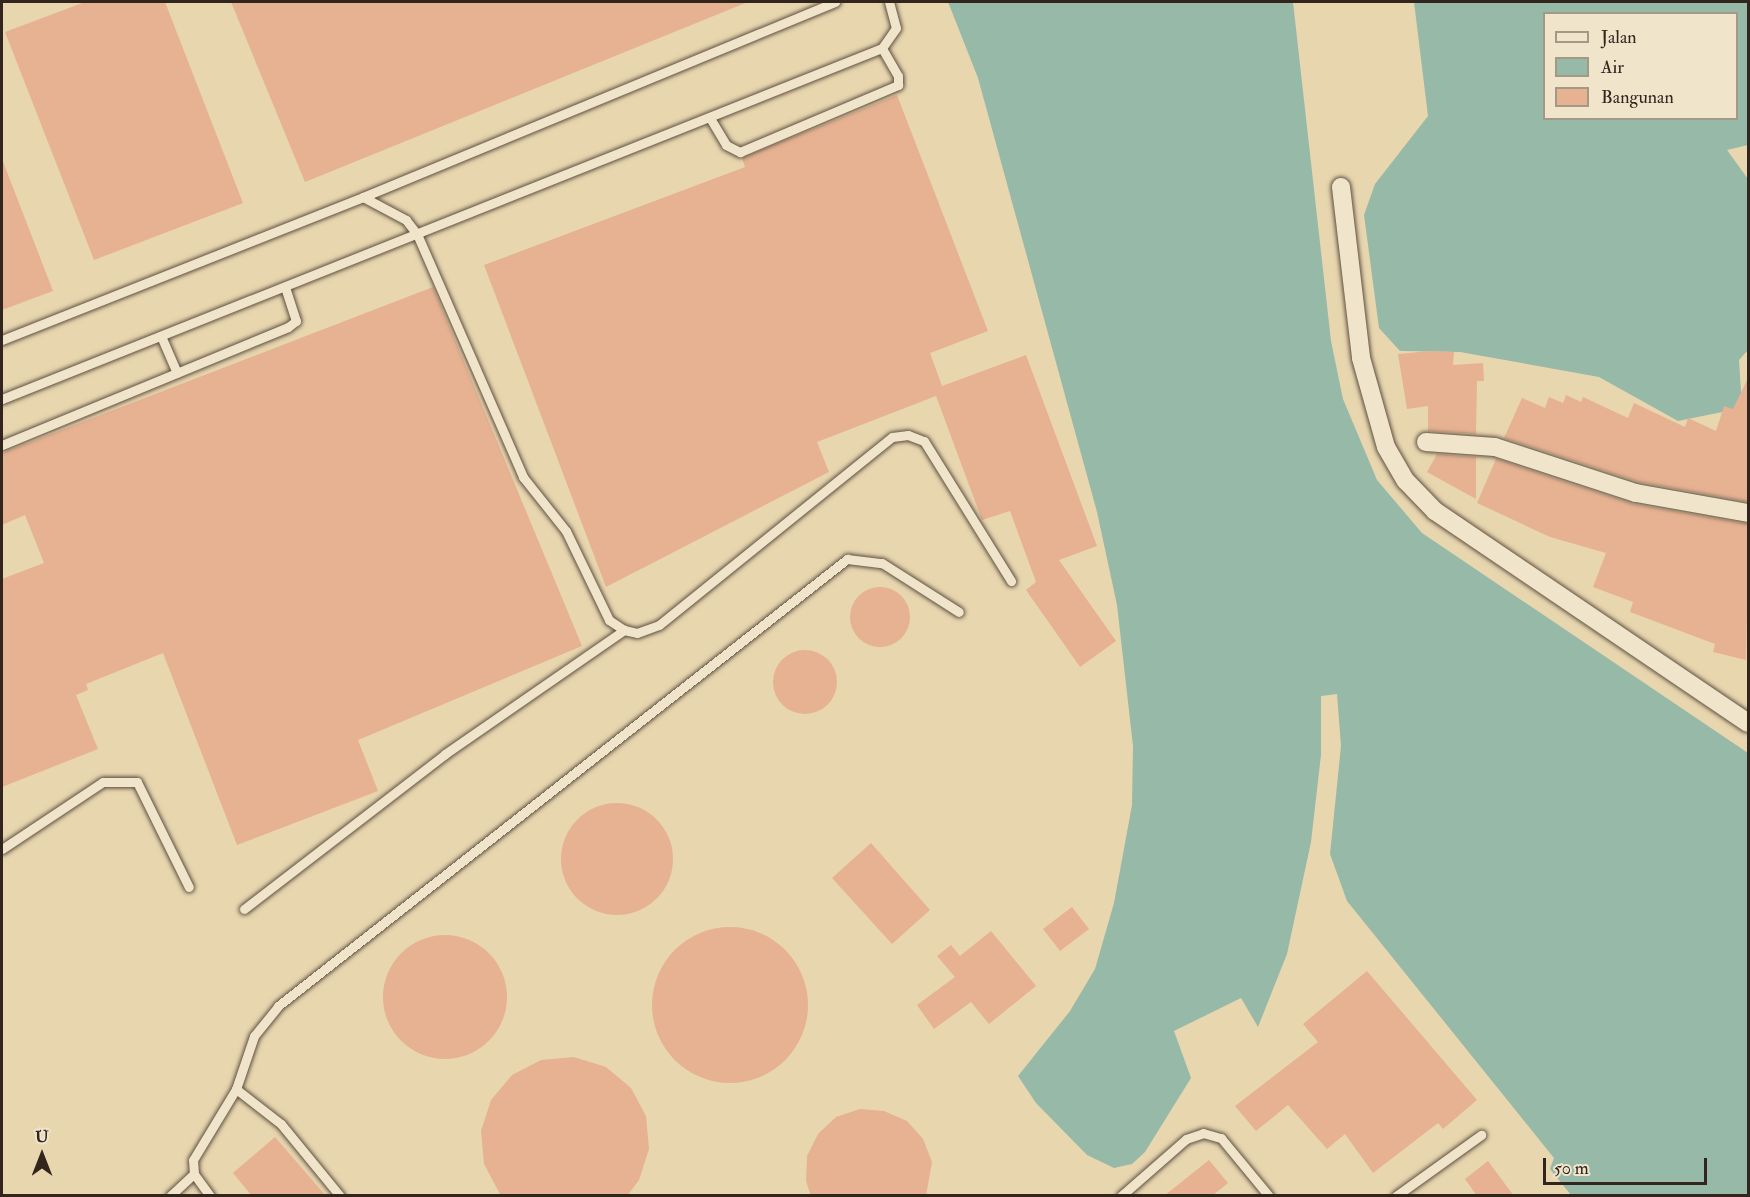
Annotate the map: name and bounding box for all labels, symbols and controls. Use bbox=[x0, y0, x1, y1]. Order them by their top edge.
legend bbox=[1543, 12, 1738, 120]
text: Jalan bbox=[1601, 26, 1637, 49]
text: Air bbox=[1601, 56, 1624, 79]
text: Bangunan bbox=[1601, 86, 1674, 109]
north arrow bbox=[12, 1125, 72, 1185]
text: U bbox=[35, 1127, 49, 1147]
scale bar bbox=[1546, 1146, 1710, 1184]
text: 50 m bbox=[1554, 1157, 1589, 1180]

